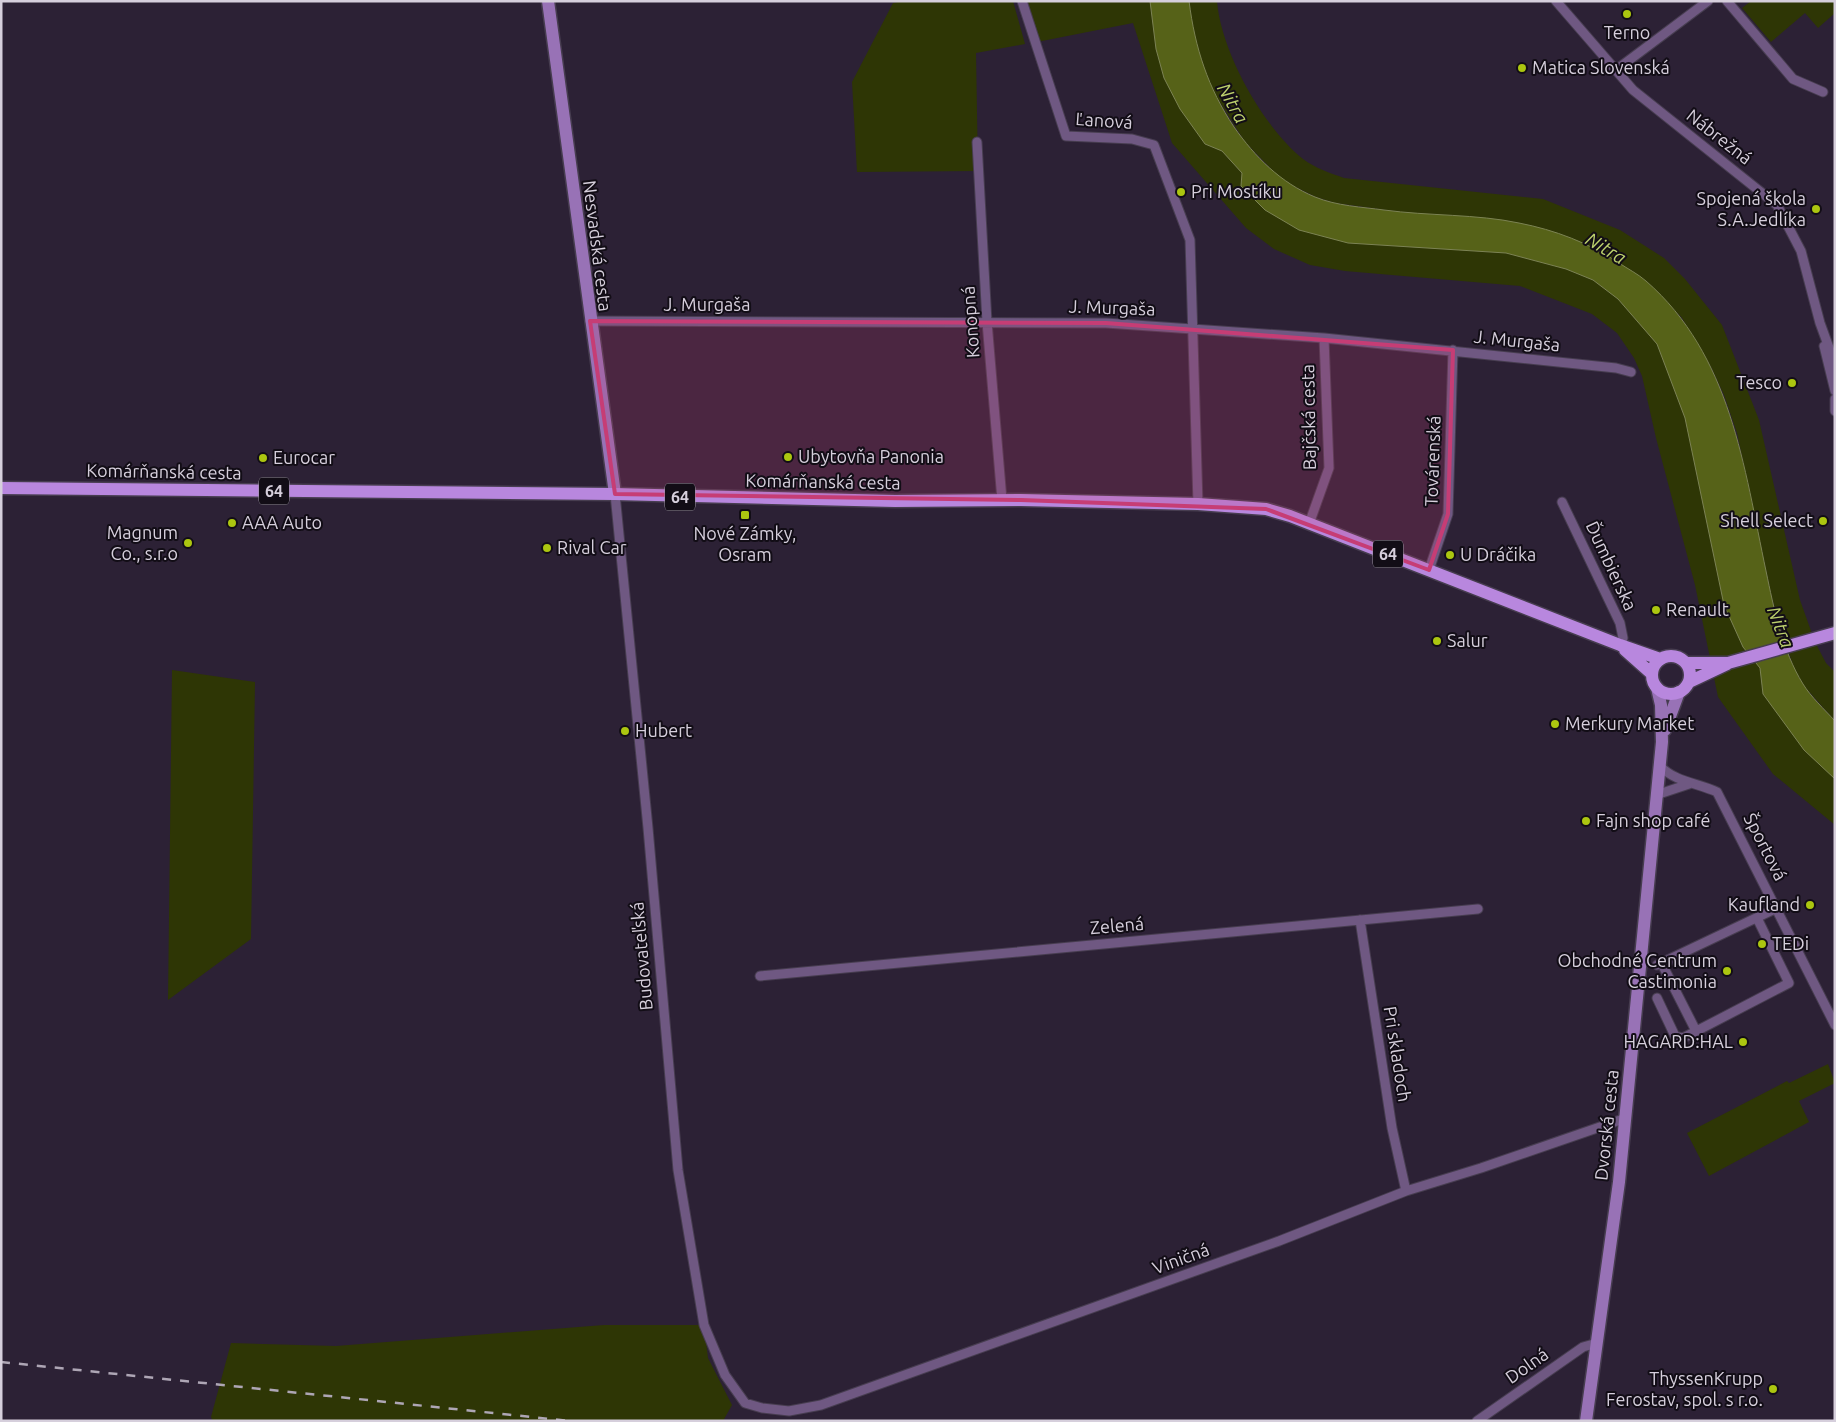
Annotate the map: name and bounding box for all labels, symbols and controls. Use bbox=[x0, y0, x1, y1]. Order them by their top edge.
marker: Terno bbox=[1621, 8, 1633, 20]
place label: Terno bbox=[1604, 22, 1650, 42]
place label: Matica Slovenská bbox=[1532, 57, 1670, 77]
marker: Matica Slovenská bbox=[1516, 62, 1528, 74]
water label: Nitra bbox=[1213, 79, 1253, 127]
street label: Nábrežná bbox=[1683, 105, 1756, 168]
street label: Ľanová bbox=[1075, 108, 1133, 132]
street label: Nesvadská cesta bbox=[580, 179, 616, 312]
place label: Pri Mostíku bbox=[1191, 181, 1282, 201]
marker: Pri Mostíku bbox=[1175, 186, 1187, 198]
place label: Spojená škola S.A.Jedlíka bbox=[1696, 188, 1806, 229]
marker: Spojená škola S.A.Jedlíka bbox=[1810, 203, 1822, 215]
water label: Nitra bbox=[1582, 228, 1630, 268]
street label: Konopná bbox=[958, 285, 982, 359]
street label: J. Murgaša bbox=[664, 294, 750, 314]
street label: J. Murgaša bbox=[1068, 295, 1156, 319]
street label: J. Murgaša bbox=[1473, 326, 1561, 354]
street label: Bajčská cesta bbox=[1297, 364, 1319, 470]
place label: Tesco bbox=[1736, 372, 1782, 392]
marker: Tesco bbox=[1786, 377, 1798, 389]
street label: Továrenská bbox=[1420, 415, 1444, 507]
place label: Ubytovňa Panonia bbox=[798, 446, 944, 466]
place label: Eurocar bbox=[273, 447, 335, 467]
marker: Ubytovňa Panonia bbox=[782, 451, 794, 463]
marker: Eurocar bbox=[257, 452, 269, 464]
street label: Komárňanská cesta bbox=[86, 460, 242, 482]
street label: Komárňanská cesta bbox=[745, 470, 901, 492]
road number: 64 bbox=[259, 478, 289, 504]
road number: 64 bbox=[665, 484, 695, 511]
marker: Nové Zámky, Osram bbox=[739, 509, 751, 521]
place label: Shell Select bbox=[1720, 510, 1813, 530]
place label: AAA Auto bbox=[242, 512, 322, 532]
marker: Shell Select bbox=[1817, 515, 1829, 527]
marker: AAA Auto bbox=[226, 517, 238, 529]
street label: Ďumbierska bbox=[1582, 517, 1642, 613]
place label: Magnum Co., s.r.o bbox=[107, 522, 178, 563]
place label: Nové Zámky, Osram bbox=[693, 523, 797, 564]
marker: Magnum Co., s.r.o bbox=[182, 537, 194, 549]
place label: Rival Car bbox=[557, 537, 627, 557]
road number: 64 bbox=[1373, 540, 1403, 568]
marker: Rival Car bbox=[541, 542, 553, 554]
place label: U Dráčika bbox=[1460, 544, 1536, 564]
marker: U Dráčika bbox=[1444, 549, 1456, 561]
place label: Renault bbox=[1666, 599, 1729, 619]
water label: Nitra bbox=[1763, 603, 1799, 651]
marker: Renault bbox=[1650, 604, 1662, 616]
place label: Salur bbox=[1447, 630, 1488, 650]
marker: Salur bbox=[1431, 635, 1443, 647]
place label: Merkury Market bbox=[1565, 713, 1694, 733]
marker: Merkury Market bbox=[1549, 718, 1561, 730]
place label: Hubert bbox=[635, 720, 692, 740]
marker: Hubert bbox=[619, 725, 631, 737]
street label: Športová bbox=[1740, 809, 1792, 884]
place label: Fajn shop café bbox=[1596, 810, 1710, 830]
marker: Fajn shop café bbox=[1580, 815, 1592, 827]
place label: Kaufland bbox=[1728, 894, 1800, 914]
marker: Kaufland bbox=[1804, 899, 1816, 911]
street label: Budovateľská bbox=[626, 901, 656, 1011]
street label: Zelená bbox=[1089, 913, 1145, 937]
place label: TEDi bbox=[1772, 933, 1809, 953]
marker: TEDi bbox=[1756, 938, 1768, 950]
place label: Obchodné Centrum Castimonia bbox=[1558, 950, 1717, 991]
marker: Obchodné Centrum Castimonia bbox=[1721, 965, 1733, 977]
street label: Pri skladoch bbox=[1381, 1005, 1415, 1103]
place label: HAGARD:HAL bbox=[1624, 1031, 1733, 1051]
marker: HAGARD:HAL bbox=[1737, 1036, 1749, 1048]
street label: Dvorská cesta bbox=[1590, 1068, 1622, 1181]
street label: Viničná bbox=[1150, 1239, 1212, 1278]
street label: Dolná bbox=[1501, 1343, 1552, 1387]
place label: ThyssenKrupp Ferostav, spol. s r.o. bbox=[1606, 1368, 1763, 1409]
marker: ThyssenKrupp Ferostav, spol. s r.o. bbox=[1767, 1383, 1779, 1395]

